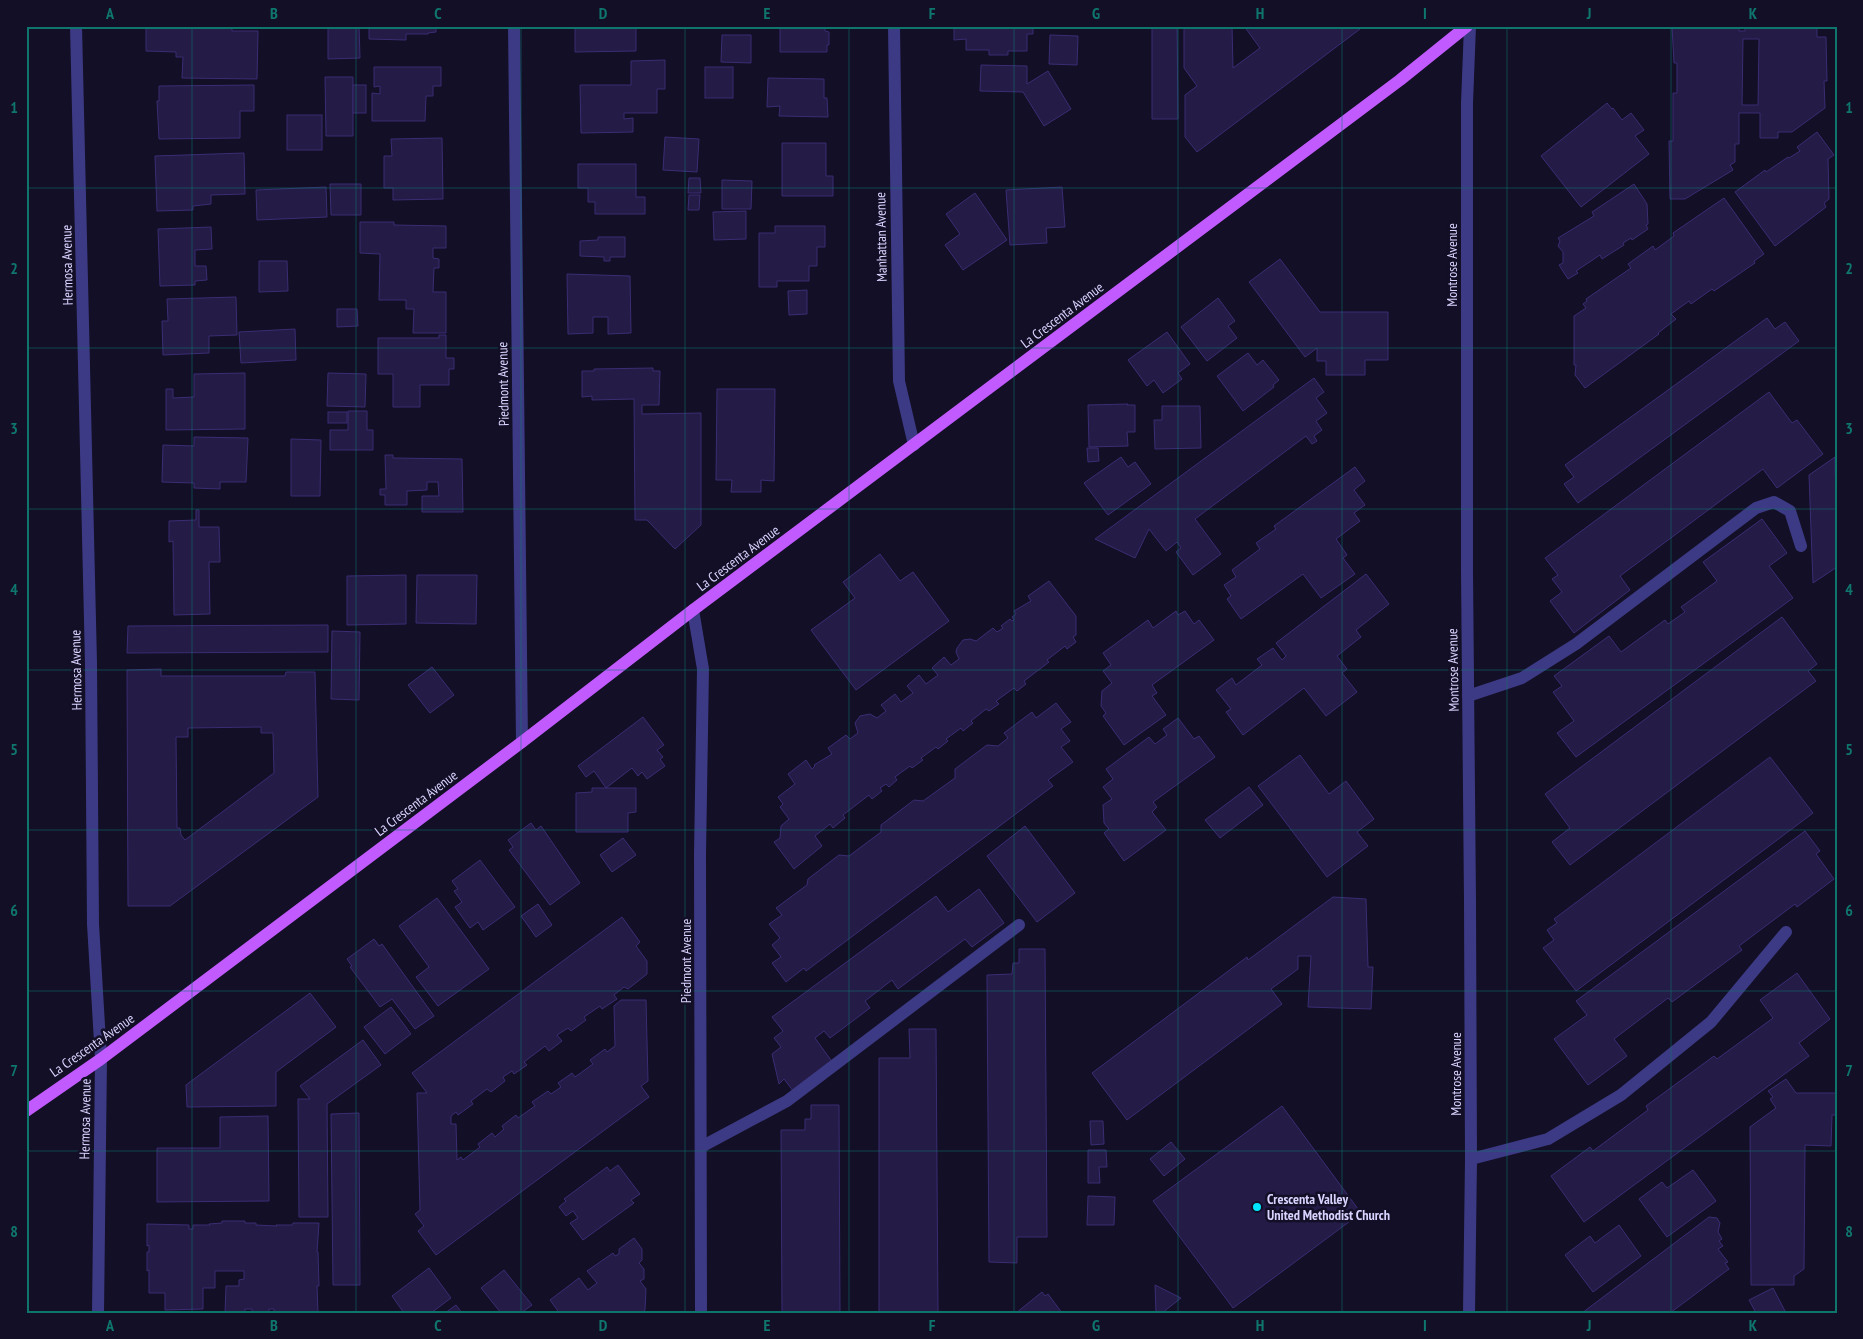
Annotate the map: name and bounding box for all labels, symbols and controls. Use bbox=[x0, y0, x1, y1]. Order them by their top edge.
text: A bbox=[105, 3, 115, 23]
text: B bbox=[270, 3, 278, 23]
text: C bbox=[434, 3, 442, 23]
text: D bbox=[599, 3, 608, 23]
text: E bbox=[764, 3, 771, 23]
text: F bbox=[929, 3, 936, 23]
text: G bbox=[1092, 3, 1100, 23]
text: H bbox=[1256, 3, 1264, 23]
text: I bbox=[1423, 3, 1427, 23]
text: J bbox=[1586, 3, 1591, 23]
text: K bbox=[1749, 3, 1758, 23]
text: 1 bbox=[10, 97, 18, 117]
text: 1 bbox=[1845, 97, 1853, 117]
street label: Manhattan Avenue bbox=[871, 192, 891, 282]
street label: Montrose Avenue bbox=[1443, 223, 1461, 307]
street label: Hermosa Avenue bbox=[57, 224, 77, 305]
text: 2 bbox=[10, 258, 18, 278]
text: 2 bbox=[1845, 258, 1853, 278]
street label: La Crescenta Avenue bbox=[1017, 278, 1107, 352]
street label: Piedmont Avenue bbox=[493, 341, 513, 426]
text: 3 bbox=[10, 418, 18, 438]
text: 3 bbox=[1845, 418, 1853, 438]
street label: La Crescenta Avenue bbox=[693, 521, 783, 595]
text: 4 bbox=[10, 579, 18, 599]
text: 4 bbox=[1845, 579, 1853, 599]
street label: Montrose Avenue bbox=[1443, 628, 1463, 712]
street label: Hermosa Avenue bbox=[66, 629, 86, 710]
text: 5 bbox=[10, 739, 18, 759]
text: 5 bbox=[1845, 739, 1853, 759]
street label: La Crescenta Avenue bbox=[371, 766, 461, 840]
text: 6 bbox=[10, 900, 18, 920]
text: 6 bbox=[1845, 900, 1853, 920]
street label: Piedmont Avenue bbox=[677, 919, 695, 1003]
street label: La Crescenta Avenue bbox=[46, 1009, 138, 1081]
street label: Montrose Avenue bbox=[1447, 1032, 1465, 1116]
text: 7 bbox=[10, 1060, 18, 1080]
text: 7 bbox=[1845, 1060, 1853, 1080]
street label: Hermosa Avenue bbox=[75, 1078, 95, 1159]
place label: Crescenta Valley United Methodist Church bbox=[1267, 1190, 1390, 1224]
marker: Crescenta Valley United Methodist Church bbox=[1251, 1201, 1263, 1213]
text: 8 bbox=[10, 1221, 18, 1241]
text: 8 bbox=[1845, 1221, 1853, 1241]
text: A bbox=[105, 1315, 115, 1335]
text: B bbox=[270, 1315, 278, 1335]
text: C bbox=[434, 1315, 442, 1335]
text: D bbox=[599, 1315, 608, 1335]
text: E bbox=[764, 1315, 771, 1335]
text: F bbox=[929, 1315, 936, 1335]
text: G bbox=[1092, 1315, 1100, 1335]
text: H bbox=[1256, 1315, 1264, 1335]
text: I bbox=[1423, 1315, 1427, 1335]
text: J bbox=[1586, 1315, 1591, 1335]
text: K bbox=[1749, 1315, 1758, 1335]

